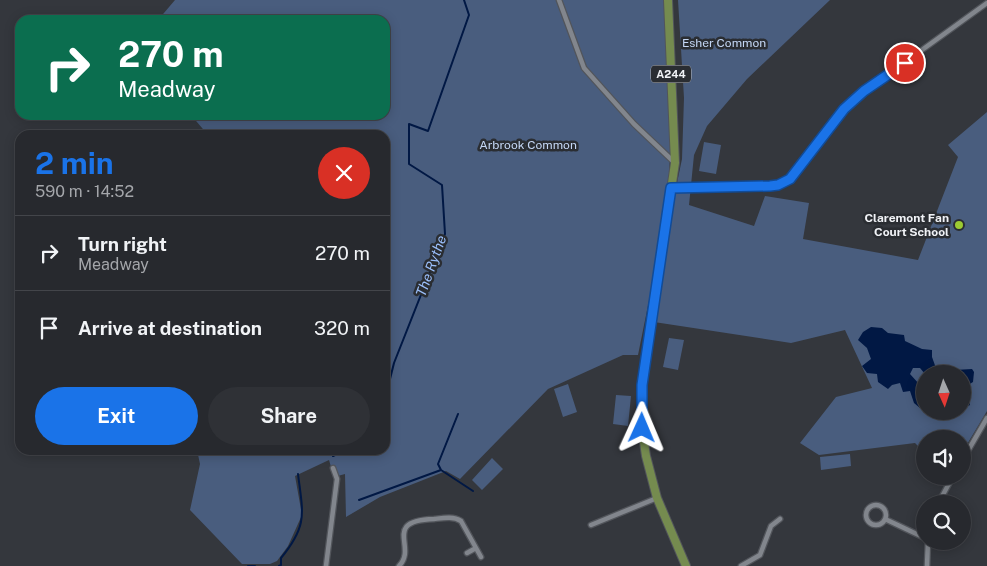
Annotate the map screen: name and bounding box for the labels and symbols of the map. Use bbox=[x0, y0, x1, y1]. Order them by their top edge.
park label: Esher Common bbox=[682, 36, 766, 50]
pin bbox=[884, 42, 926, 84]
road number: A244 bbox=[651, 66, 691, 82]
park label: Arbrook Common bbox=[479, 138, 577, 152]
place label: Claremont Fan Court School bbox=[864, 211, 949, 239]
marker: Claremont Fan Court School bbox=[953, 219, 965, 231]
water label: The Rythe bbox=[413, 233, 450, 299]
north arrow bbox=[916, 365, 971, 420]
position arrow bbox=[615, 401, 667, 453]

